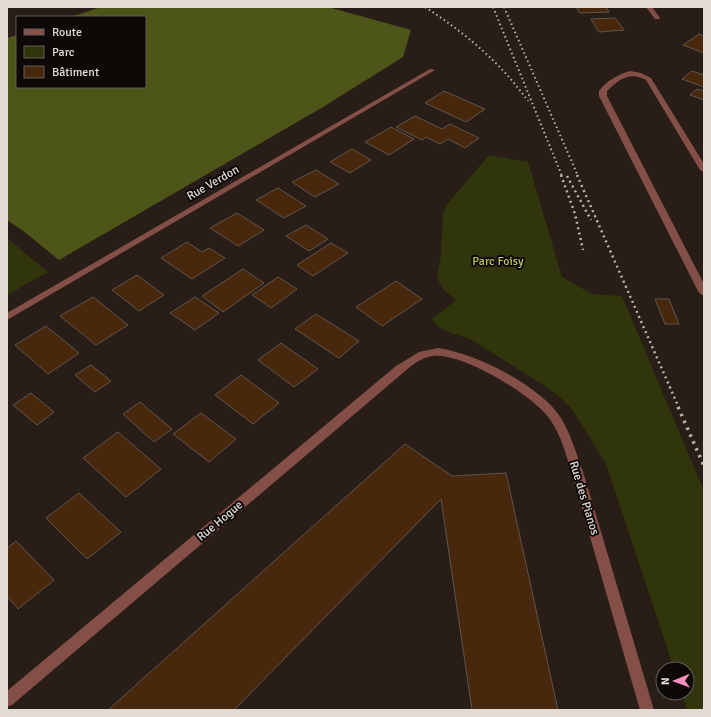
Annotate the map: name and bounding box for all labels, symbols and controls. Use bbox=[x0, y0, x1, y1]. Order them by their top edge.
legend bbox=[16, 16, 146, 88]
text: Route bbox=[52, 25, 82, 40]
text: Parc bbox=[52, 45, 75, 60]
text: Bâtiment bbox=[52, 65, 99, 80]
street label: Rue Verdon bbox=[184, 162, 242, 204]
park label: Parc Foisy bbox=[472, 254, 524, 269]
street label: Rue des Pianos bbox=[566, 459, 602, 537]
street label: Rue Hogue bbox=[194, 497, 246, 545]
north arrow bbox=[655, 661, 695, 701]
text: N bbox=[659, 677, 672, 685]

